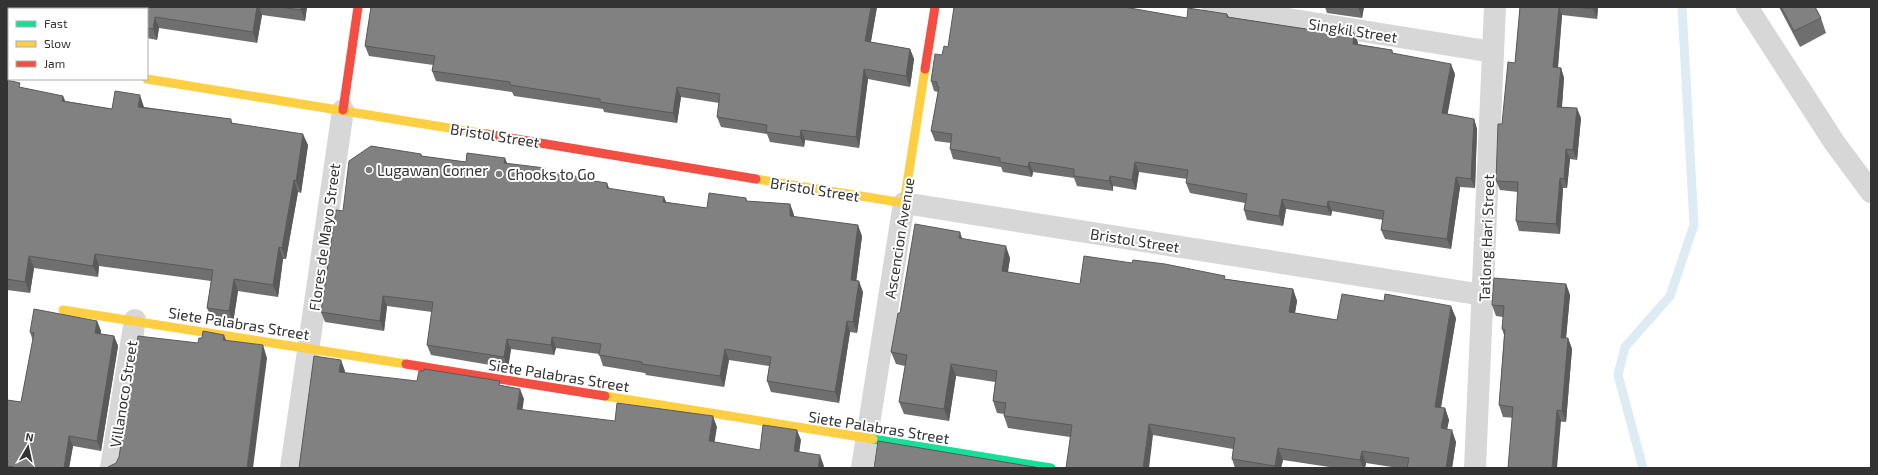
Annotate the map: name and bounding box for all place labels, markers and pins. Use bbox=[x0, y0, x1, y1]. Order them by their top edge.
place label: Lugawan Corner bbox=[377, 161, 488, 179]
marker: Lugawan Corner bbox=[364, 165, 374, 175]
place label: Chooks to Go bbox=[507, 165, 595, 183]
marker: Chooks to Go bbox=[494, 169, 504, 179]

